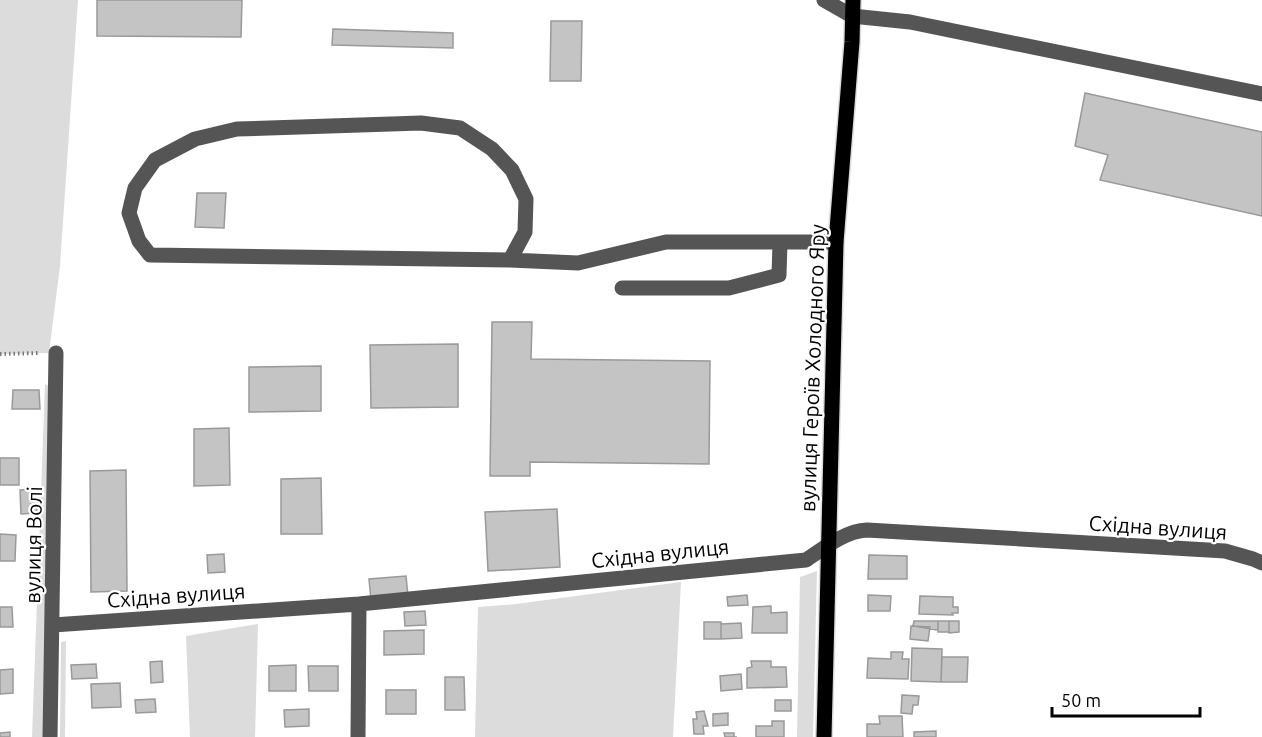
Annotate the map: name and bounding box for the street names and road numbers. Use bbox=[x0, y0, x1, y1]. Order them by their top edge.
street label: вулиця Героїв Холодного Яру bbox=[795, 224, 829, 512]
street label: вулиця Волі bbox=[20, 486, 46, 604]
street label: Східна вулиця bbox=[1088, 510, 1228, 544]
street label: Східна вулиця bbox=[590, 534, 730, 572]
street label: Східна вулиця bbox=[106, 578, 246, 612]

